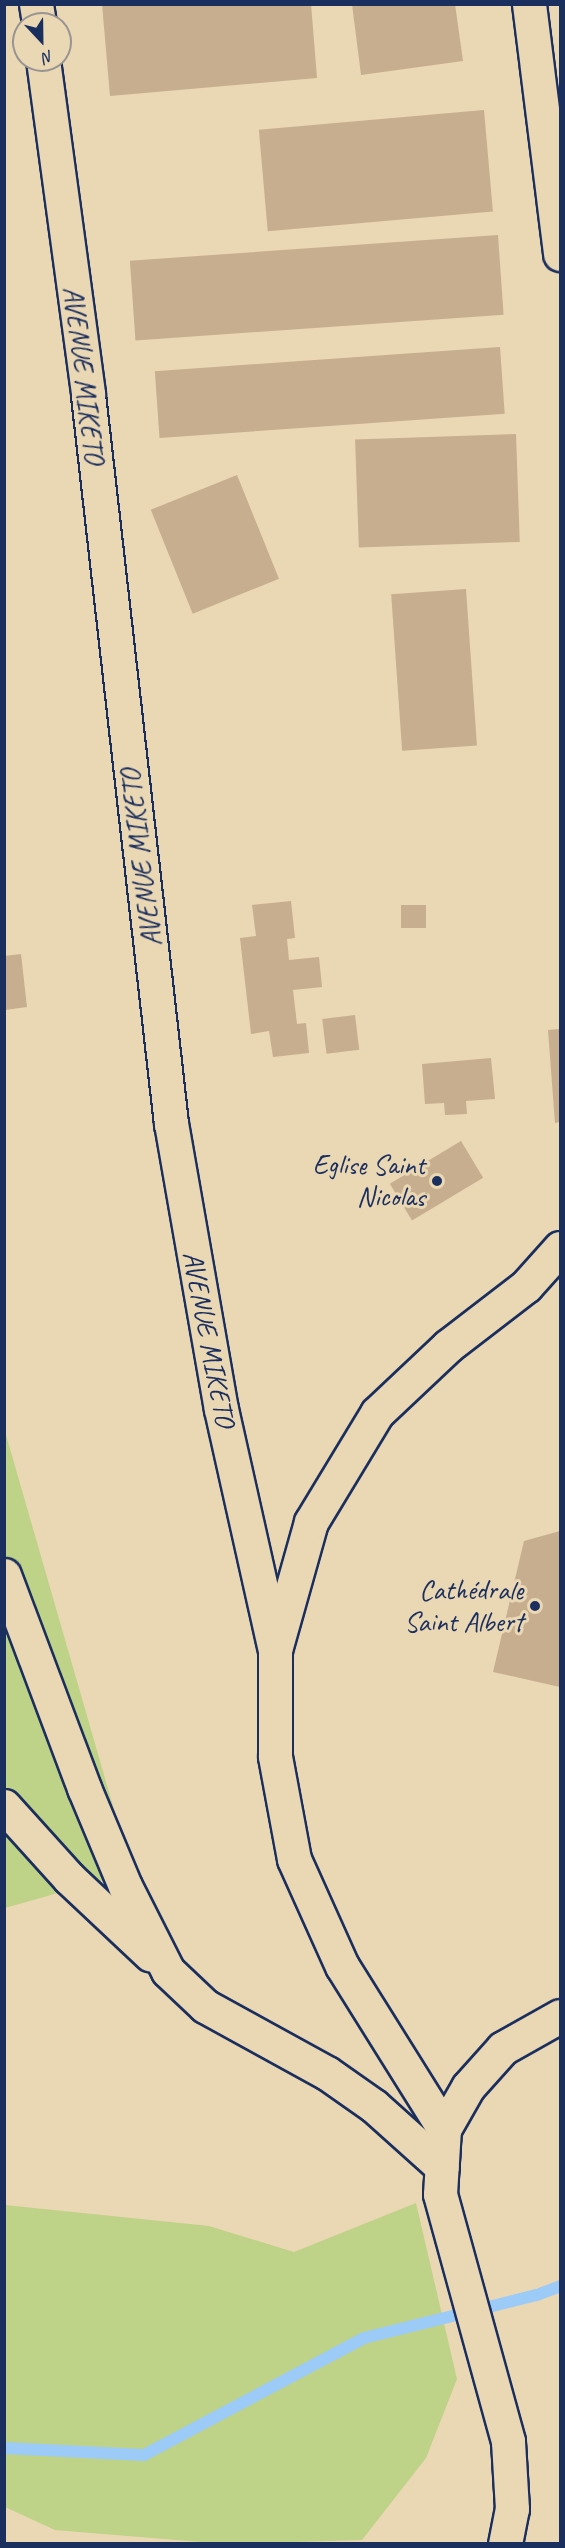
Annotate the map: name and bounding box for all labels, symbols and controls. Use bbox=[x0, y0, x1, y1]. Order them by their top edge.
north arrow bbox=[12, 12, 72, 72]
text: N bbox=[40, 46, 56, 68]
street label: AVENUE MIKETO bbox=[56, 284, 112, 466]
street label: AVENUE MIKETO bbox=[113, 767, 169, 949]
place label: Eglise Saint Nicolas bbox=[312, 1148, 425, 1214]
marker: Eglise Saint Nicolas bbox=[430, 1174, 444, 1188]
street label: AVENUE MIKETO bbox=[175, 1248, 243, 1430]
place label: Cathédrale Saint Albert bbox=[404, 1573, 523, 1639]
marker: Cathédrale Saint Albert bbox=[528, 1599, 542, 1613]

